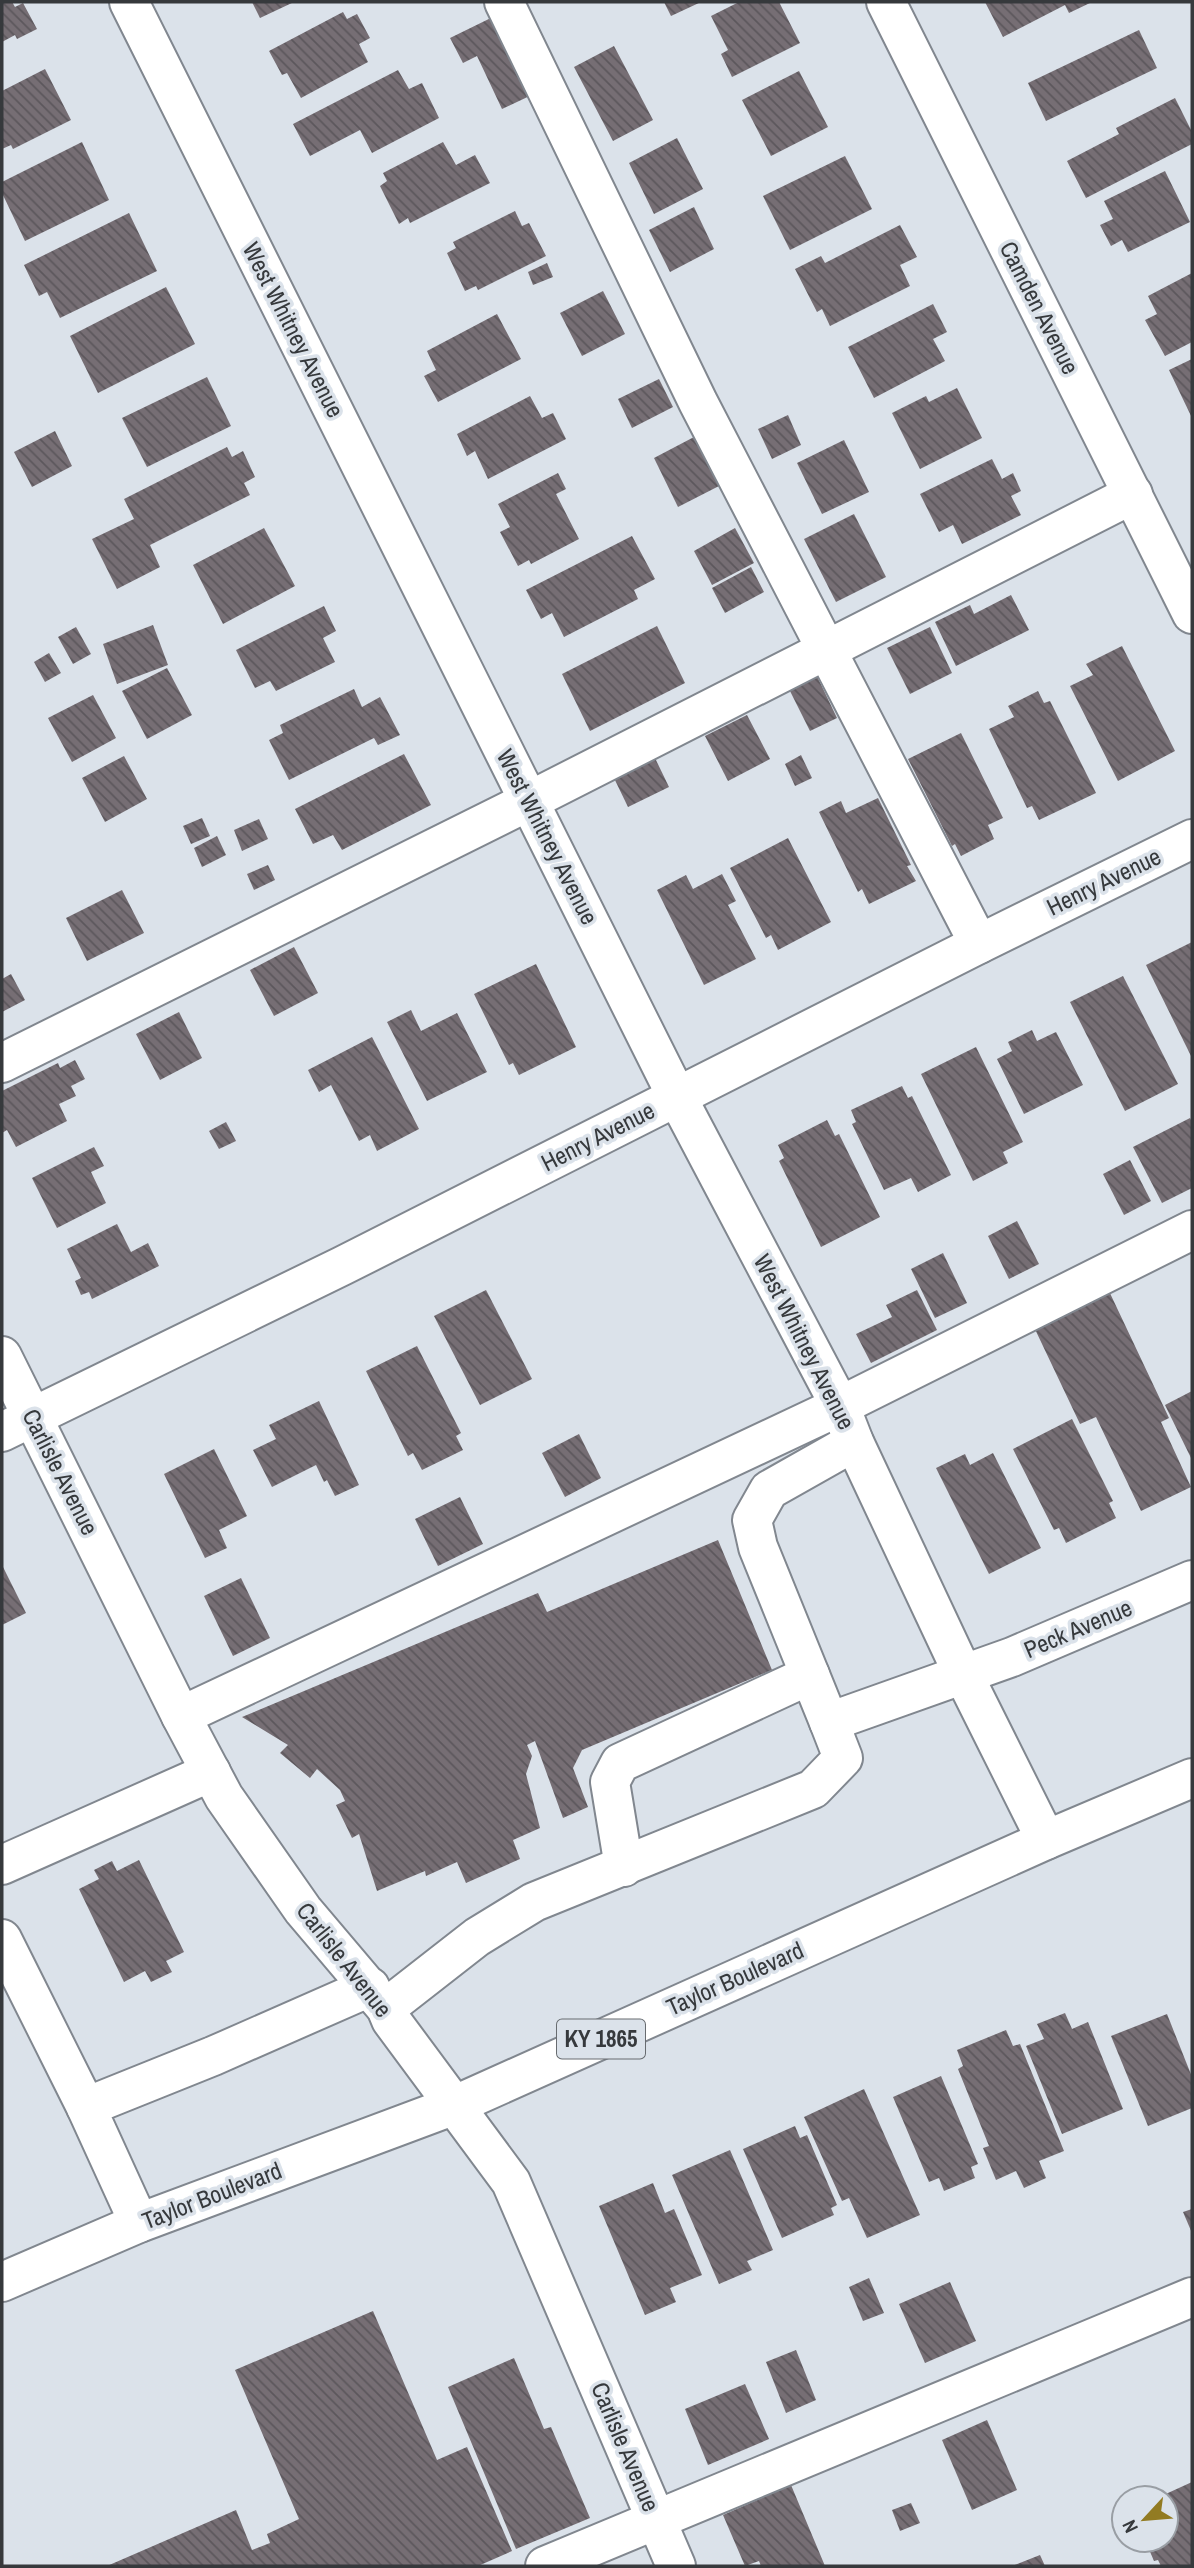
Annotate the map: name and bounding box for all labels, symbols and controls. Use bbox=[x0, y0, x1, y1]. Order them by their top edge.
street label: West Whitney Avenue bbox=[236, 236, 352, 423]
street label: Camden Avenue bbox=[993, 236, 1087, 379]
street label: West Whitney Avenue bbox=[490, 743, 606, 930]
street label: Henry Avenue bbox=[1041, 840, 1166, 923]
street label: Henry Avenue bbox=[535, 1094, 660, 1178]
street label: West Whitney Avenue bbox=[747, 1248, 863, 1435]
street label: Carlisle Avenue bbox=[15, 1403, 106, 1540]
street label: Peck Avenue bbox=[1019, 1591, 1137, 1665]
street label: Carlisle Avenue bbox=[290, 1895, 400, 2023]
street label: Taylor Boulevard bbox=[661, 1934, 808, 2023]
road number: KY 1865 bbox=[557, 2020, 645, 2058]
street label: Taylor Boulevard bbox=[137, 2154, 286, 2236]
street label: Carlisle Avenue bbox=[584, 2377, 668, 2516]
north arrow bbox=[1110, 2484, 1180, 2554]
text: N bbox=[1116, 2516, 1144, 2537]

